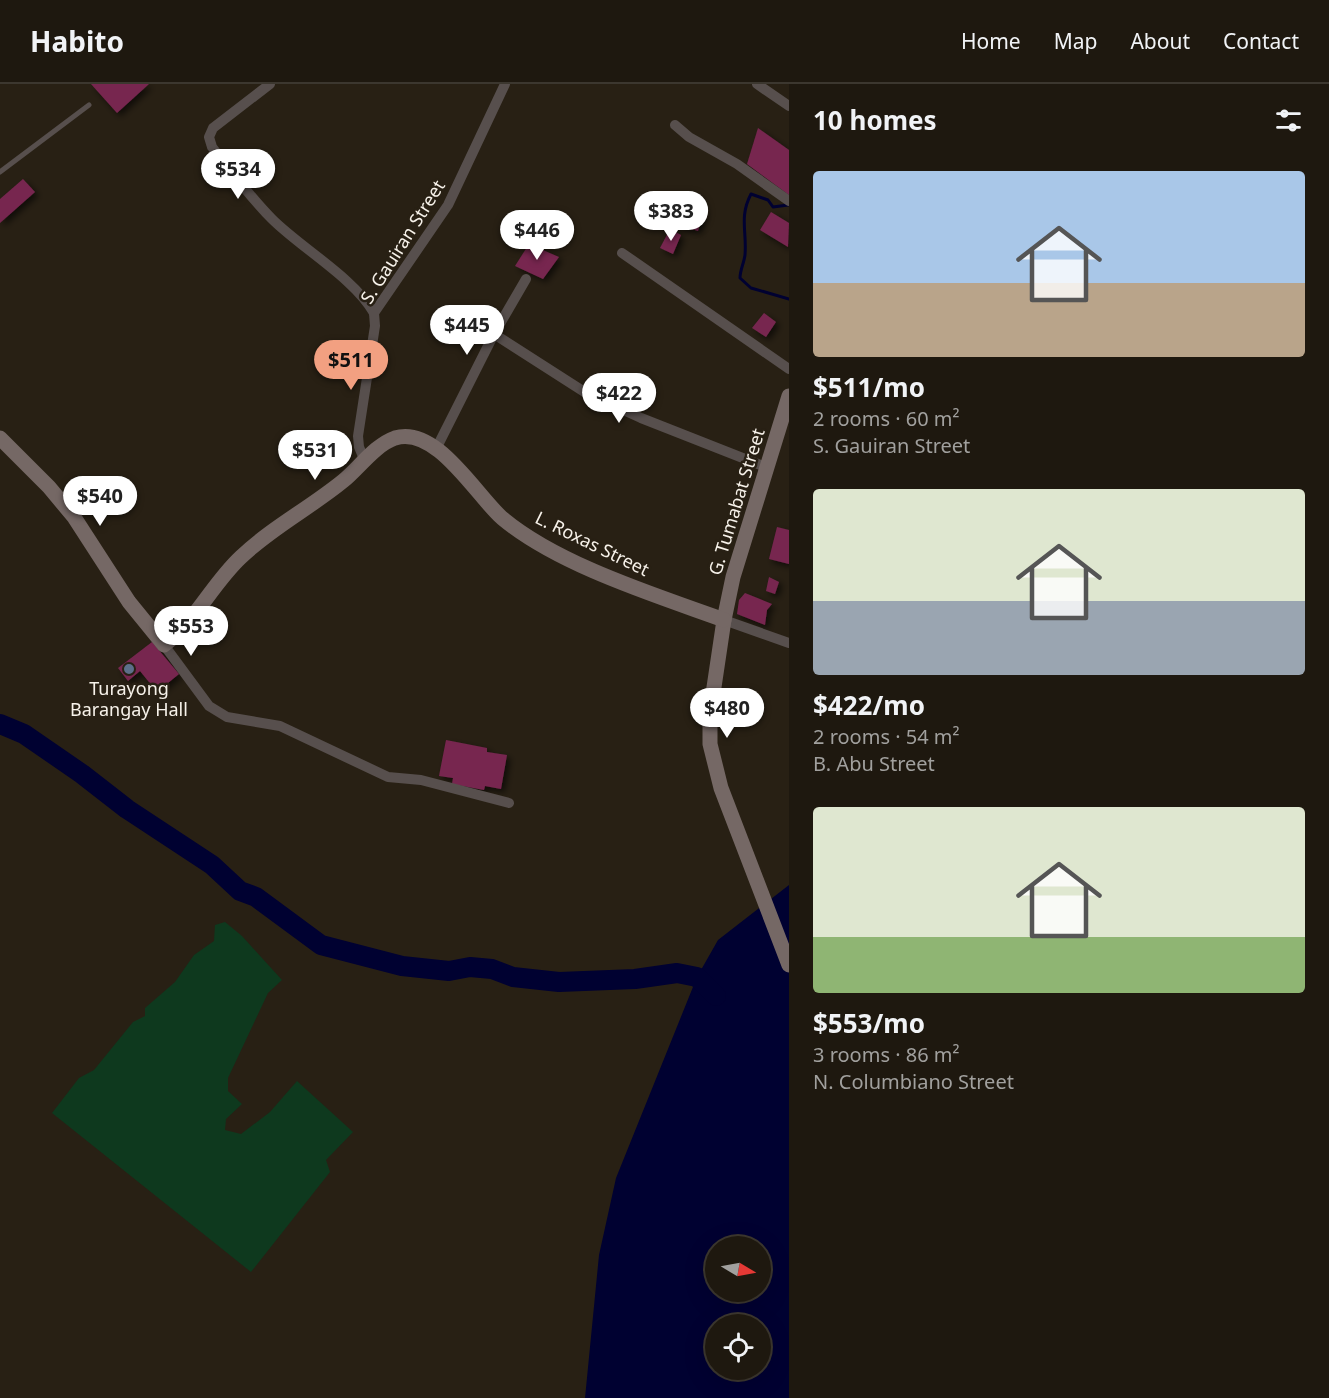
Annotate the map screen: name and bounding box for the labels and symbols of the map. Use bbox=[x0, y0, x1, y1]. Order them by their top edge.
pin: $534 bbox=[202, 149, 274, 200]
street label: S. Gauiran Street bbox=[354, 175, 450, 308]
pin: $383 bbox=[635, 191, 707, 242]
pin: $446 bbox=[501, 210, 573, 261]
pin: $445 bbox=[431, 305, 503, 356]
pin: $511 bbox=[315, 340, 387, 391]
pin: $422 bbox=[583, 373, 655, 424]
street label: G. Tumabat Street bbox=[702, 425, 770, 578]
pin: $531 bbox=[279, 430, 351, 481]
pin: $540 bbox=[64, 476, 136, 527]
street label: L. Roxas Street bbox=[532, 505, 654, 581]
pin: $553 bbox=[155, 606, 227, 657]
marker: Turayong Barangay Hall bbox=[122, 662, 136, 676]
place label: Turayong Barangay Hall bbox=[70, 676, 188, 721]
pin: $480 bbox=[691, 688, 763, 739]
north arrow bbox=[705, 1236, 771, 1302]

